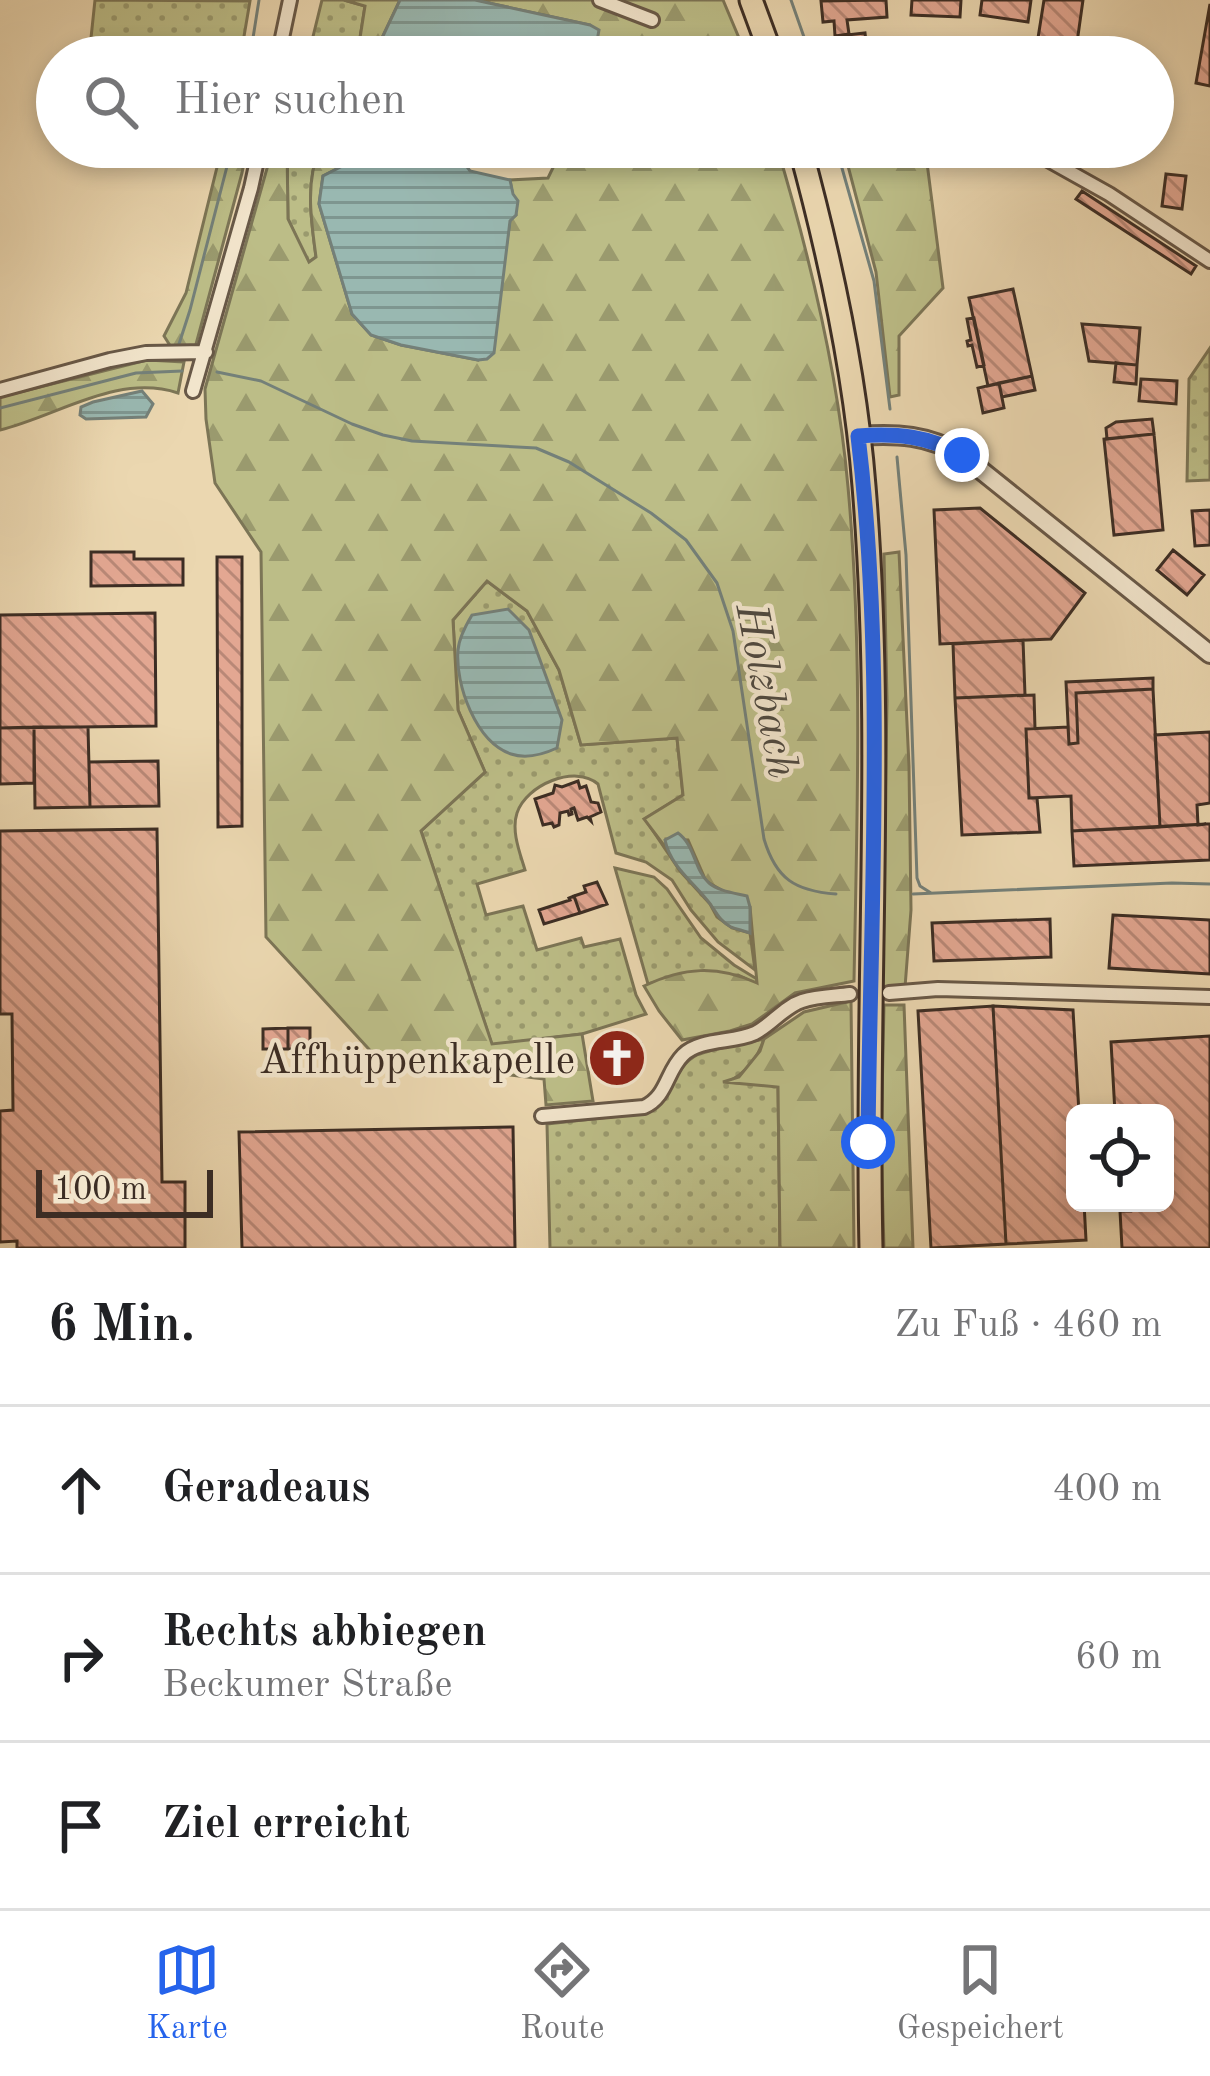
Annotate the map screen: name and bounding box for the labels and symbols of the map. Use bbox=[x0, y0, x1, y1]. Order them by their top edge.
route end bbox=[935, 428, 989, 482]
water label: Holzbach bbox=[725, 598, 804, 782]
church icon: Affhüppenkapelle bbox=[586, 1027, 648, 1089]
place label: Affhüppenkapelle bbox=[259, 1041, 575, 1083]
route start bbox=[841, 1115, 895, 1169]
scale bar bbox=[36, 1164, 213, 1217]

